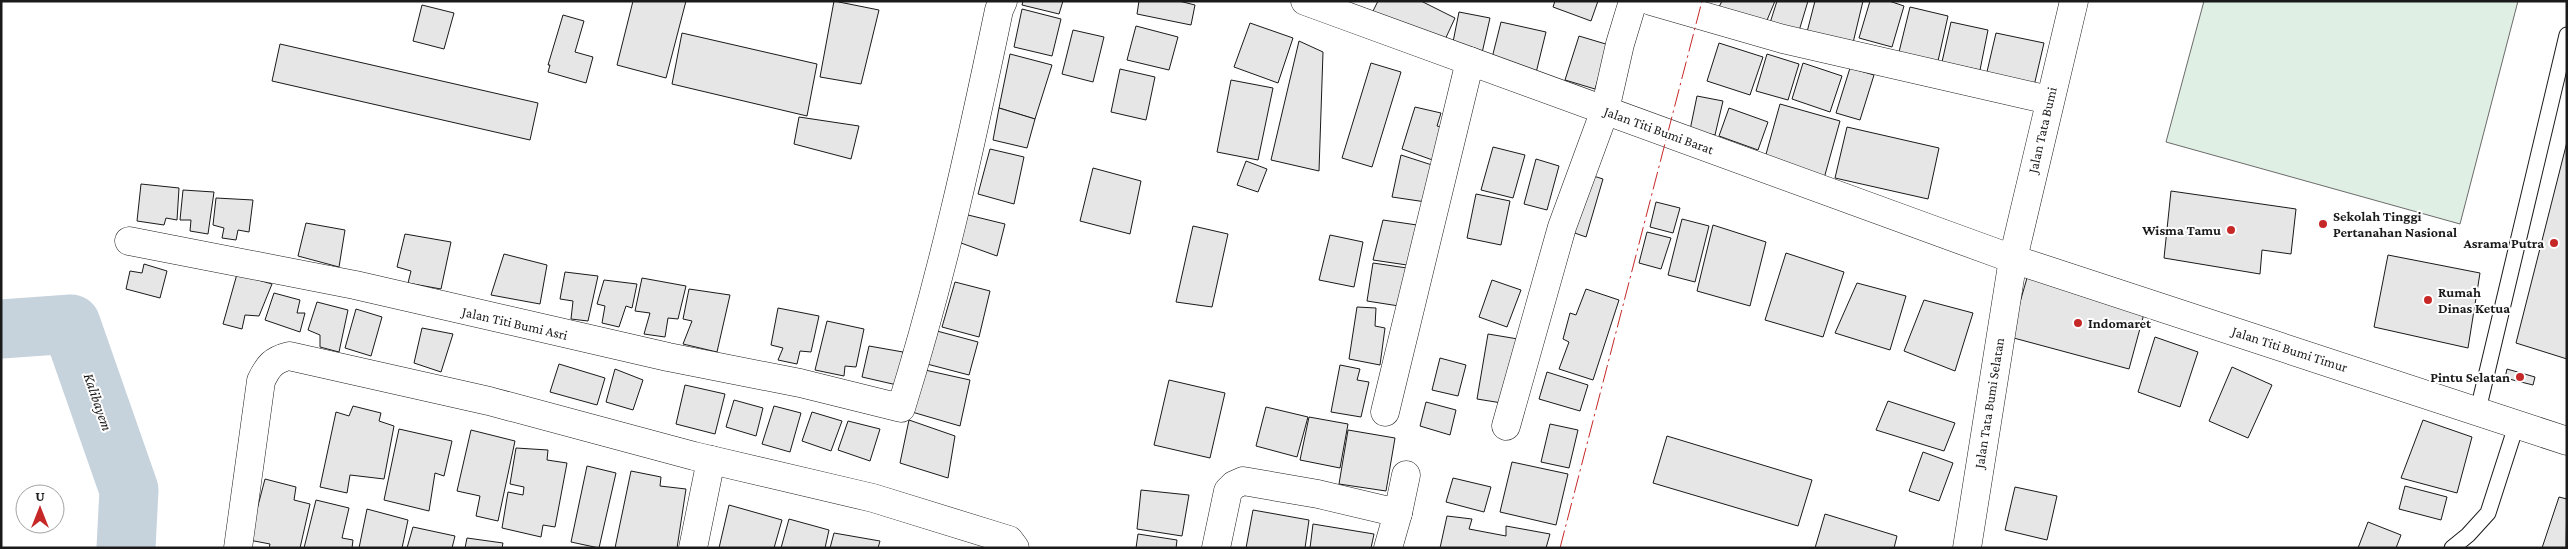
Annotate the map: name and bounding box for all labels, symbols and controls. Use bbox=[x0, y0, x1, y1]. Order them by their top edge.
street label: Jalan Tata Bumi bbox=[2024, 85, 2060, 177]
street label: Jalan Titi Bumi Barat bbox=[1600, 102, 1716, 157]
place label: Sekolah Tinggi Pertanahan Nasional bbox=[2333, 208, 2457, 240]
marker: Sekolah Tinggi Pertanahan Nasional bbox=[2317, 218, 2329, 230]
place label: Wisma Tamu bbox=[2141, 222, 2221, 238]
marker: Wisma Tamu bbox=[2225, 224, 2237, 236]
place label: Asrama Putra bbox=[2463, 235, 2544, 251]
marker: Asrama Putra bbox=[2548, 237, 2560, 249]
place label: Rumah Dinas Ketua bbox=[2438, 284, 2510, 316]
marker: Rumah Dinas Ketua bbox=[2422, 294, 2434, 306]
street label: Jalan Titi Bumi Asri bbox=[459, 303, 570, 343]
place label: Indomaret bbox=[2088, 315, 2152, 331]
marker: Indomaret bbox=[2072, 317, 2084, 329]
street label: Jalan Titi Bumi Timur bbox=[2228, 322, 2350, 375]
street label: Jalan Tata Bumi Selatan bbox=[1970, 336, 2007, 472]
place label: Pintu Selatan bbox=[2430, 369, 2510, 385]
water label: Kalibayem bbox=[80, 371, 115, 433]
marker: Pintu Selatan bbox=[2514, 371, 2526, 383]
north arrow bbox=[15, 484, 65, 534]
text: U bbox=[35, 488, 45, 504]

